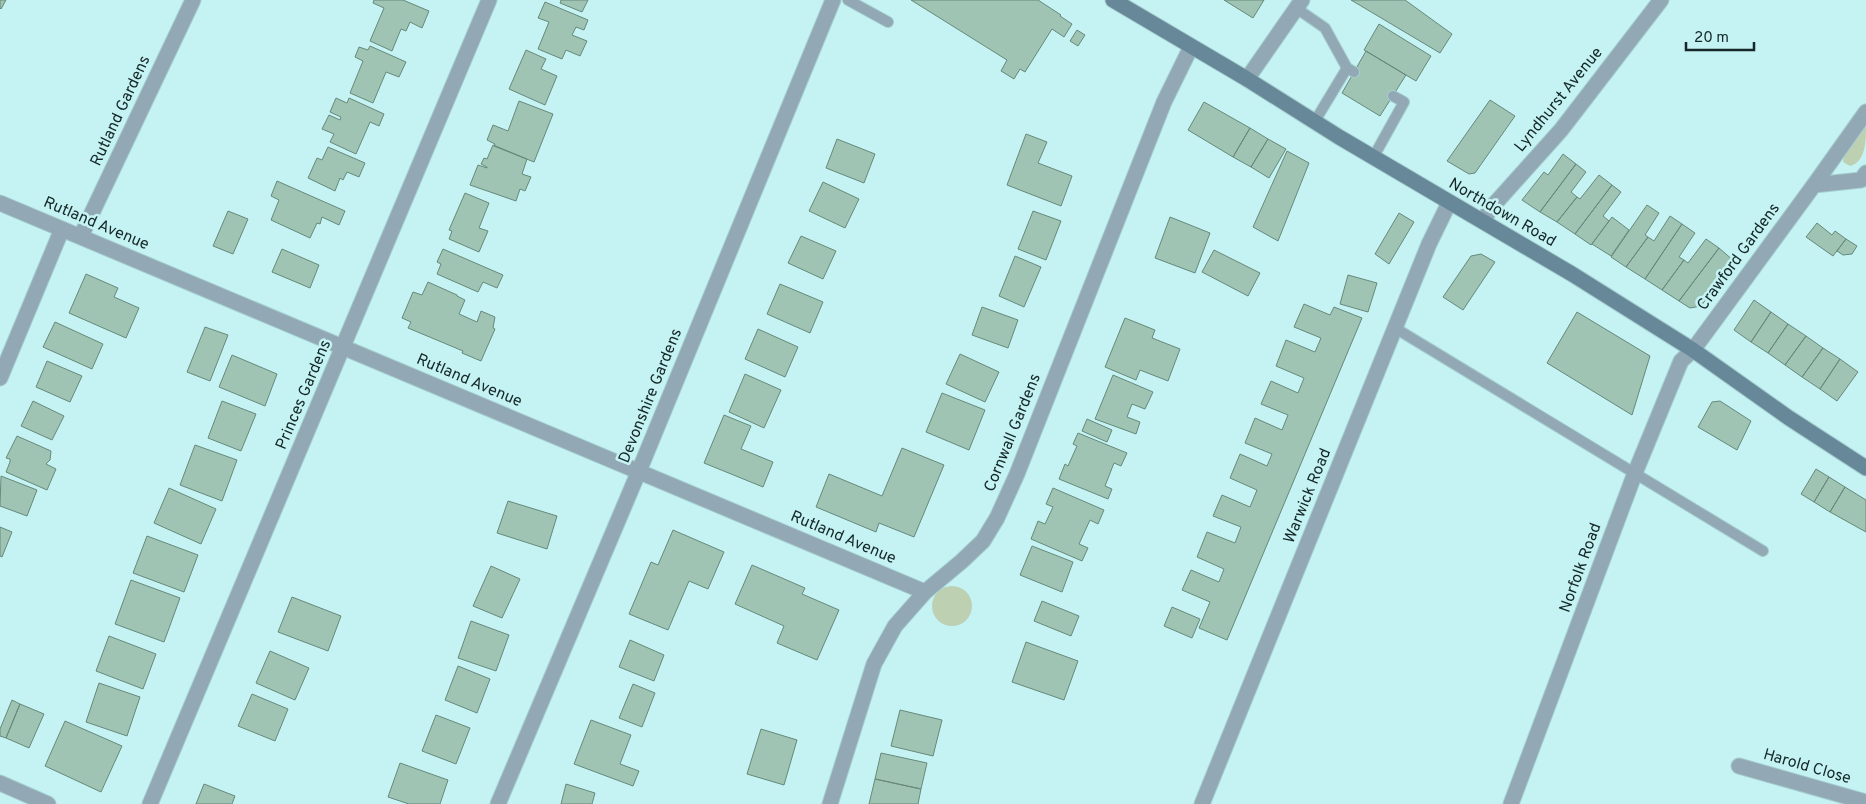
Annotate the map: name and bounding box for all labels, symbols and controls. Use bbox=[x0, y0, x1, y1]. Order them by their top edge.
scale bar bbox=[1686, 20, 1754, 52]
text: 20 m bbox=[1694, 29, 1729, 48]
street label: Lyndhurst Avenue bbox=[1511, 43, 1607, 157]
street label: Rutland Gardens bbox=[87, 53, 155, 169]
street label: Northdown Road bbox=[1445, 174, 1559, 252]
street label: Rutland Avenue bbox=[40, 193, 152, 255]
street label: Crawford Gardens bbox=[1693, 199, 1785, 315]
street label: Devonshire Gardens bbox=[615, 326, 687, 466]
street label: Princes Gardens bbox=[272, 337, 336, 453]
street label: Rutland Avenue bbox=[413, 350, 525, 412]
street label: Cornwall Gardens bbox=[980, 371, 1046, 495]
street label: Warwick Road bbox=[1280, 446, 1336, 546]
street label: Rutland Avenue bbox=[787, 507, 899, 569]
street label: Norfolk Road bbox=[1556, 520, 1606, 616]
street label: Harold Close bbox=[1761, 745, 1853, 789]

